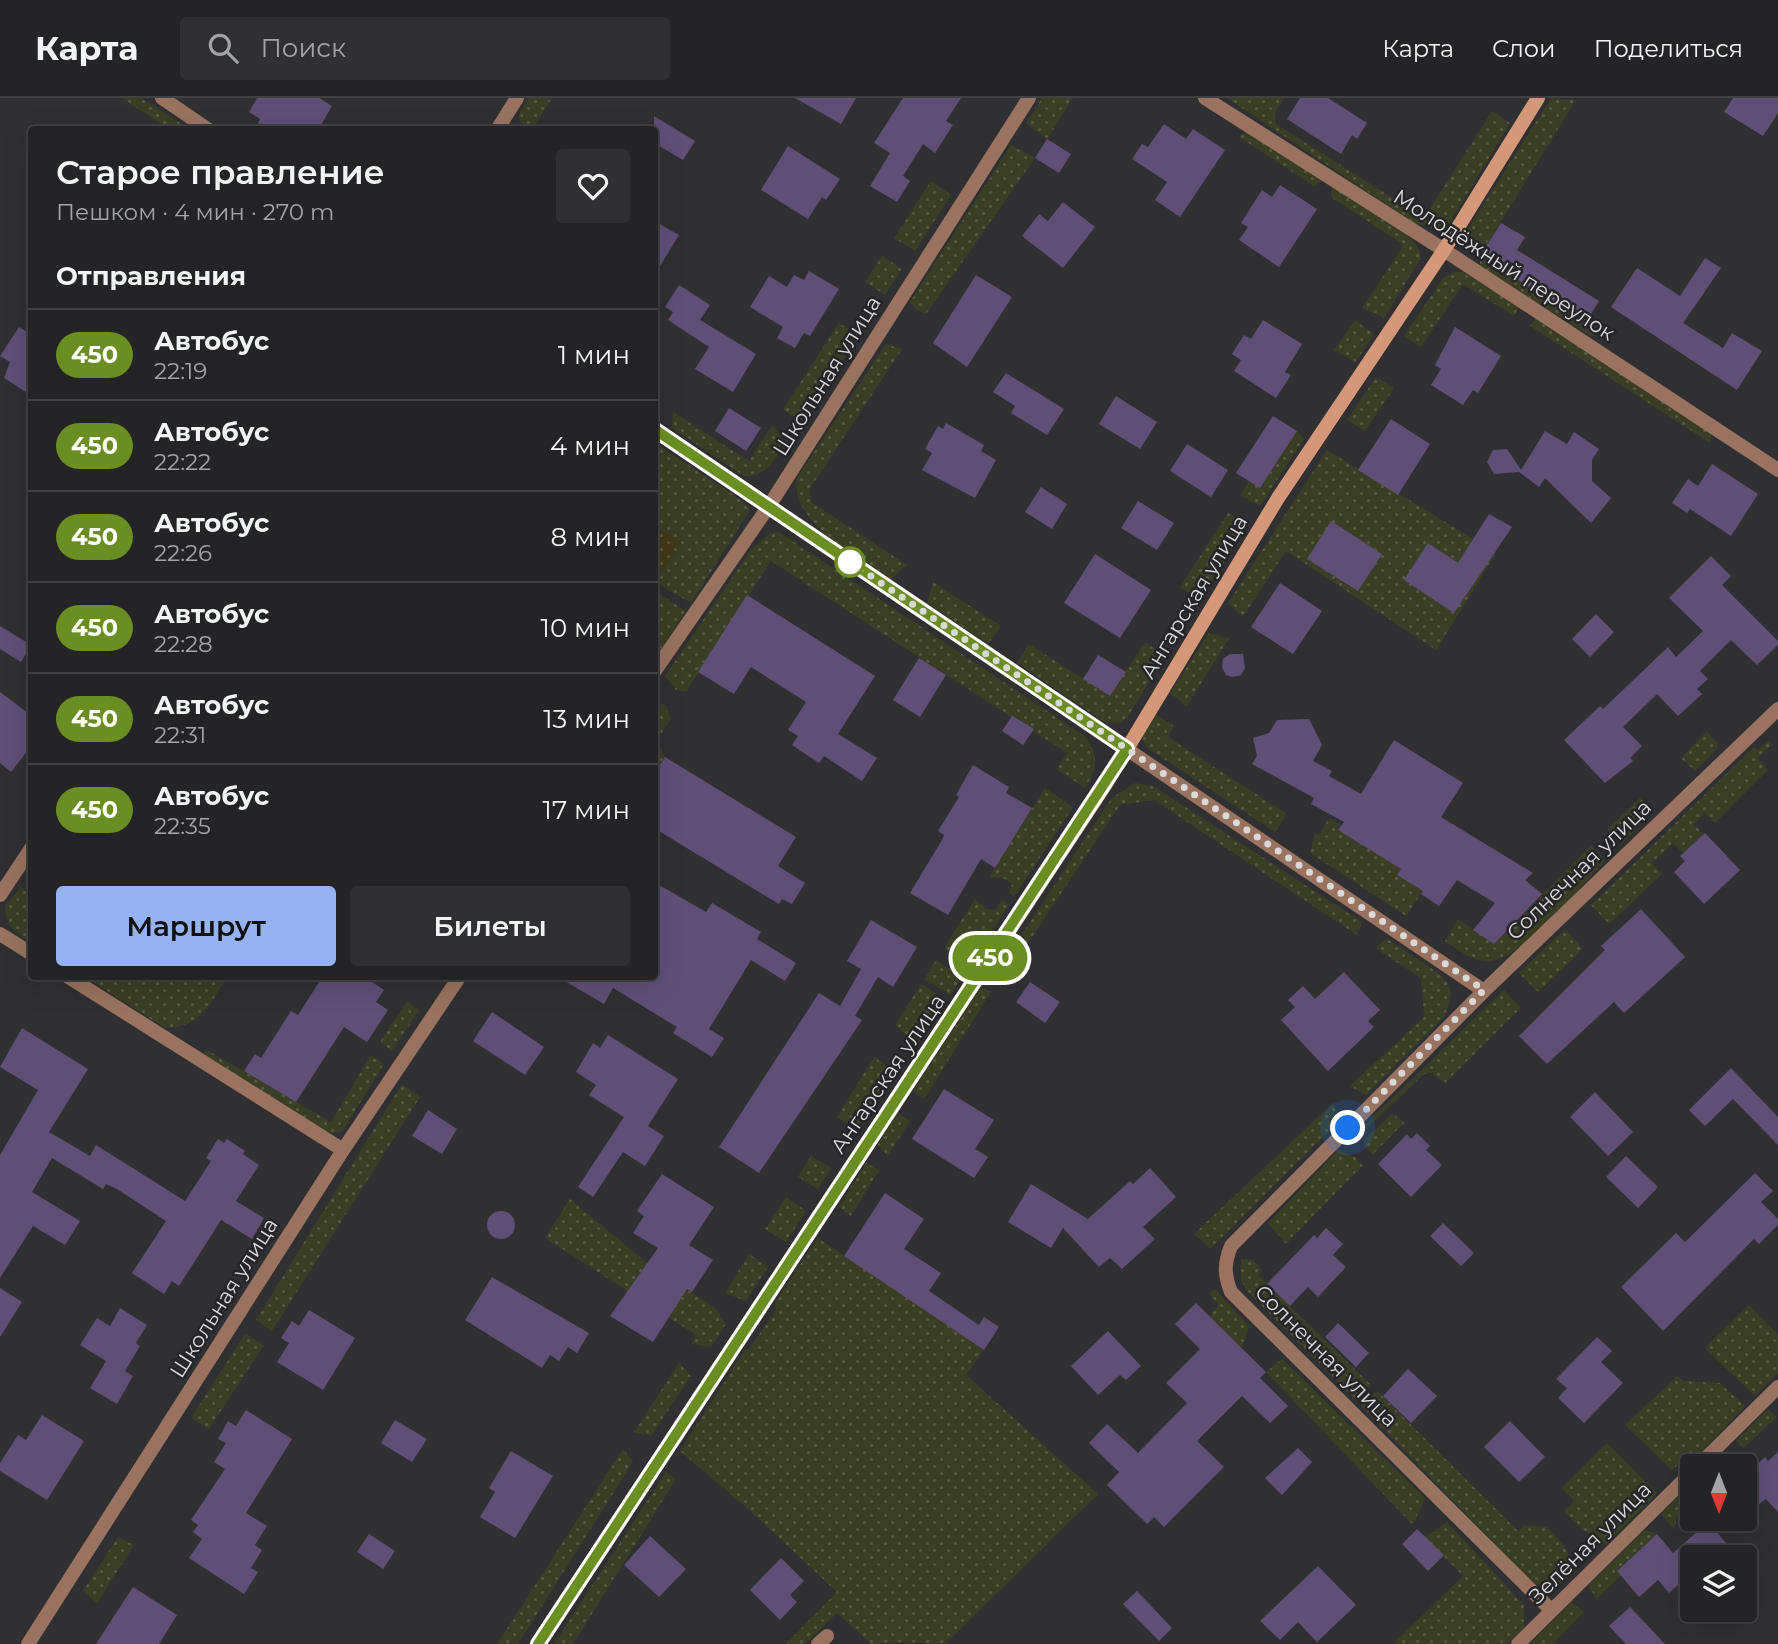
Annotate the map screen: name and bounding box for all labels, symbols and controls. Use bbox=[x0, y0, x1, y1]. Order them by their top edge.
search box bbox=[180, 17, 670, 80]
text: Карта bbox=[35, 28, 138, 68]
icon: search bbox=[204, 29, 242, 67]
text: Поиск bbox=[260, 32, 346, 64]
text: Карта bbox=[1382, 34, 1454, 63]
text: Слои bbox=[1492, 34, 1556, 63]
text: Поделиться bbox=[1594, 34, 1743, 63]
button: heart bbox=[556, 149, 630, 223]
text: Старое правление bbox=[56, 152, 385, 192]
street label: Молодёжный переулок bbox=[1389, 184, 1620, 346]
text: Пешком · 4 мин · 270 m bbox=[56, 198, 335, 226]
text: Отправления bbox=[56, 260, 246, 292]
street label: Школьная улица bbox=[767, 291, 886, 460]
text: Автобус bbox=[154, 325, 269, 357]
text: 1 мин bbox=[558, 339, 630, 371]
text: 450 bbox=[71, 340, 118, 369]
text: 22:19 bbox=[154, 357, 207, 385]
text: Автобус bbox=[154, 416, 269, 448]
text: 4 мин bbox=[550, 430, 630, 462]
text: 450 bbox=[71, 431, 118, 460]
text: 22:22 bbox=[154, 448, 211, 476]
text: Автобус bbox=[154, 507, 269, 539]
street label: Ангарская улица bbox=[1135, 510, 1252, 683]
text: 8 мин bbox=[551, 521, 630, 553]
text: 450 bbox=[71, 522, 118, 551]
text: 22:26 bbox=[154, 539, 212, 567]
unlabelled marker bbox=[835, 547, 865, 577]
text: Автобус bbox=[154, 598, 269, 630]
text: 10 мин bbox=[541, 612, 630, 644]
text: 450 bbox=[71, 613, 118, 642]
text: 22:28 bbox=[154, 630, 213, 658]
text: Автобус bbox=[154, 689, 269, 721]
text: 13 мин bbox=[543, 703, 630, 735]
text: 450 bbox=[71, 704, 118, 733]
text: 22:31 bbox=[154, 721, 206, 749]
text: Автобус bbox=[154, 780, 269, 812]
text: 17 мин bbox=[543, 794, 630, 826]
street label: Солнечная улица bbox=[1501, 794, 1656, 945]
text: 450 bbox=[71, 795, 118, 824]
text: 22:35 bbox=[154, 812, 211, 840]
button: Маршрут bbox=[56, 886, 336, 966]
button: Билеты bbox=[350, 886, 630, 966]
line badge: 450 bbox=[950, 935, 1030, 981]
text: 450 bbox=[966, 943, 1014, 972]
street label: Ангарская улица bbox=[825, 990, 950, 1158]
your location bbox=[1330, 1110, 1365, 1145]
street label: Школьная улица bbox=[164, 1213, 283, 1382]
street label: Солнечная улица bbox=[1250, 1279, 1403, 1432]
north arrow bbox=[1680, 1454, 1757, 1531]
map controls bbox=[1680, 1454, 1757, 1622]
street label: Зелёная улица bbox=[1523, 1476, 1656, 1609]
button: layers bbox=[1680, 1545, 1757, 1622]

